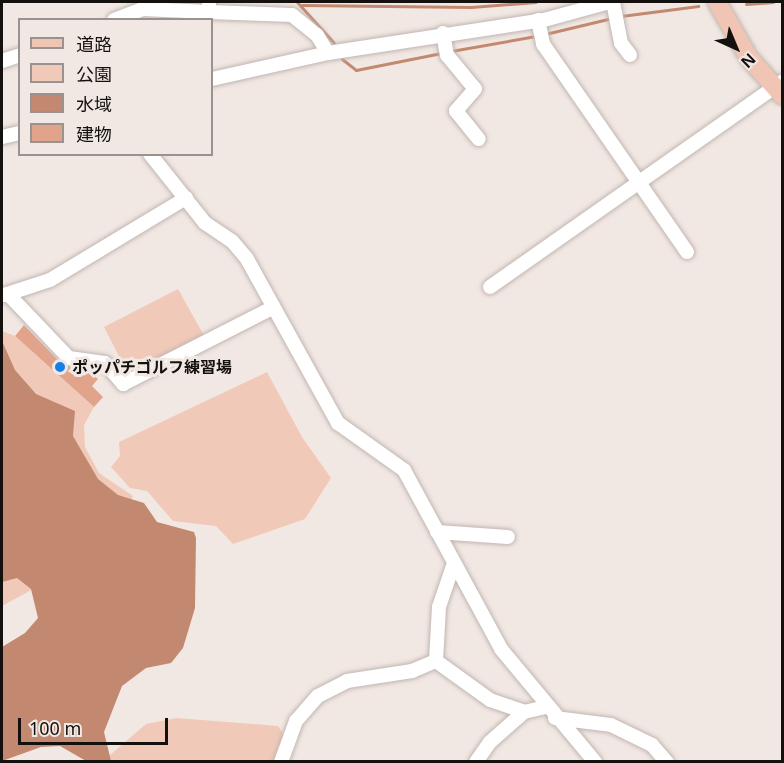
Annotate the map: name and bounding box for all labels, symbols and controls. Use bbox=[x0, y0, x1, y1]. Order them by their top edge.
legend bbox=[18, 18, 213, 156]
north arrow bbox=[706, 18, 766, 78]
text: 道路 bbox=[76, 32, 112, 56]
text: N bbox=[736, 49, 761, 73]
text: 公園 bbox=[76, 62, 112, 86]
text: 水域 bbox=[76, 92, 112, 116]
text: 建物 bbox=[76, 122, 112, 146]
place label: ポッパチゴルフ練習場 bbox=[72, 357, 232, 377]
marker: ポッパチゴルフ練習場 bbox=[53, 360, 67, 374]
scale bar bbox=[21, 706, 171, 744]
text: 100 m bbox=[29, 716, 81, 740]

